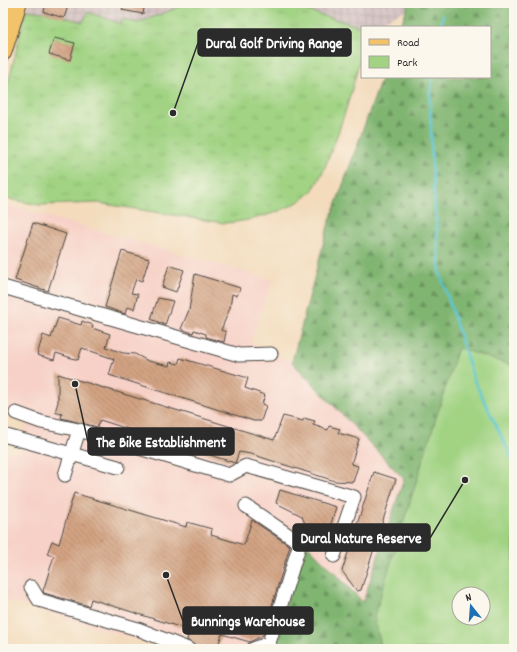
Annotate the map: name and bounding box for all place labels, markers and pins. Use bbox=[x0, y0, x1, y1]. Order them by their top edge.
callout: Dural Golf Driving Range bbox=[198, 29, 351, 56]
callout: The Bike Establishment bbox=[88, 428, 234, 455]
callout: Dural Nature Reserve bbox=[293, 524, 430, 551]
callout: Bunnings Warehouse bbox=[183, 607, 313, 634]

